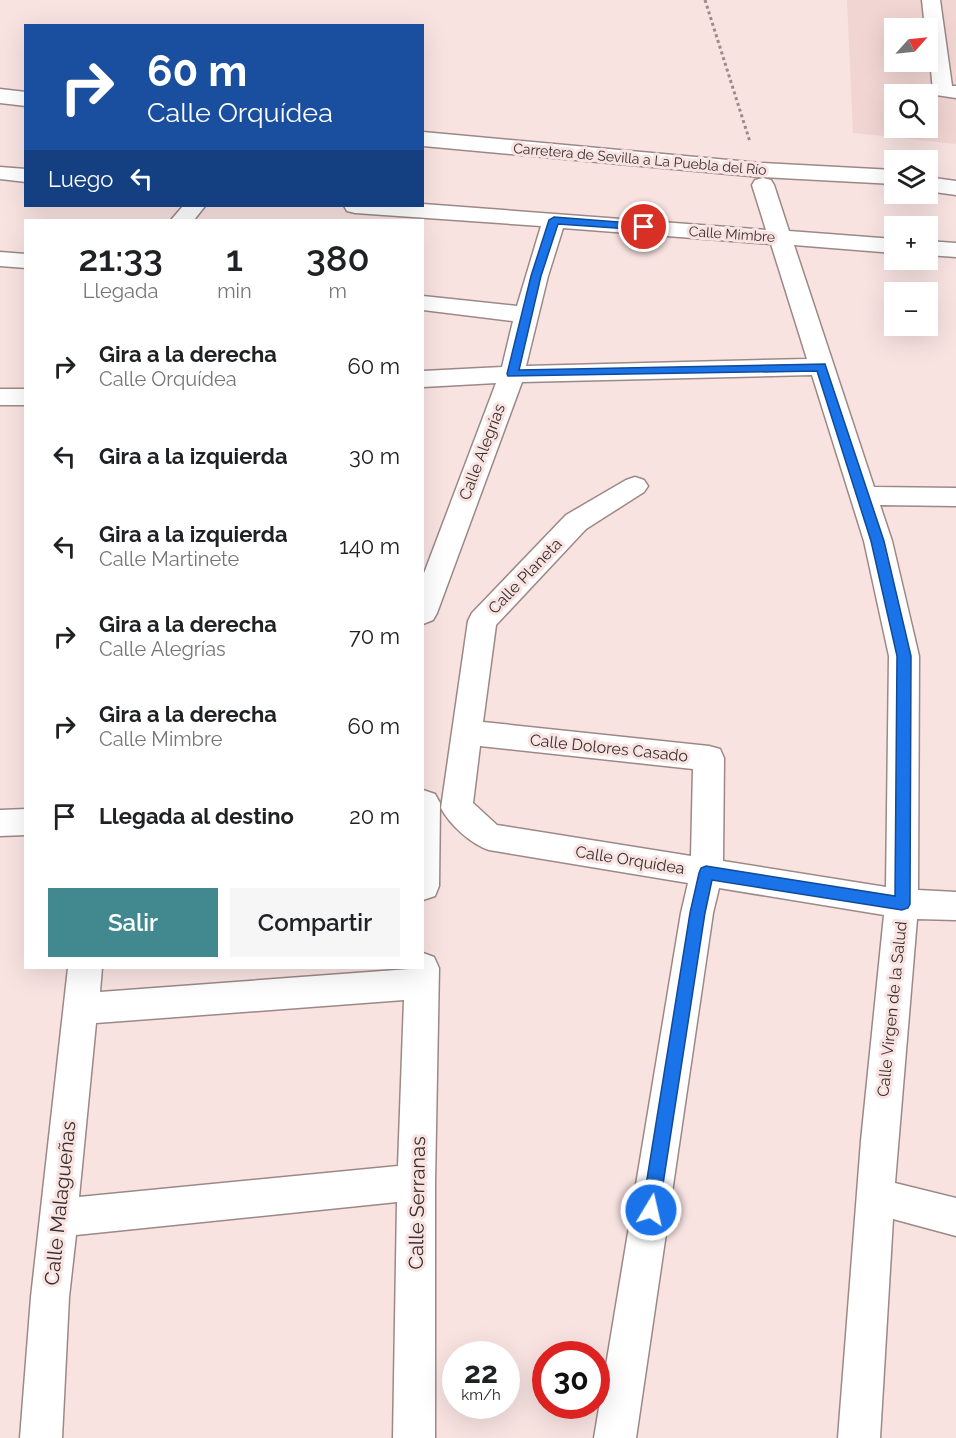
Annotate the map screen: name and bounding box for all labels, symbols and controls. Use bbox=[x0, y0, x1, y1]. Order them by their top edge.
north arrow bbox=[884, 18, 938, 72]
map controls bbox=[884, 18, 938, 336]
text: 60 m bbox=[147, 47, 247, 96]
icon: right bbox=[48, 48, 126, 126]
button: search bbox=[884, 84, 938, 138]
text: Calle Orquídea bbox=[147, 97, 333, 128]
street label: Carretera de Sevilla a La Puebla del Río bbox=[513, 140, 767, 178]
button: layers bbox=[884, 150, 938, 204]
icon: left bbox=[125, 162, 158, 195]
text: Luego bbox=[48, 166, 113, 192]
pin bbox=[618, 201, 669, 252]
icon: arrive bbox=[627, 210, 660, 243]
button: + bbox=[884, 216, 938, 270]
street label: Calle Mimbre bbox=[688, 223, 776, 245]
text: 21:33 bbox=[78, 237, 163, 279]
text: 1 bbox=[226, 237, 243, 279]
text: 380 bbox=[306, 237, 370, 279]
text: Llegada bbox=[83, 279, 158, 303]
text: min bbox=[217, 279, 252, 303]
text: m bbox=[329, 279, 347, 303]
button: − bbox=[884, 282, 938, 336]
text: Gira a la derecha bbox=[99, 341, 277, 367]
icon: right bbox=[48, 350, 81, 383]
text: 60 m bbox=[347, 353, 400, 379]
text: Calle Orquídea bbox=[99, 367, 237, 391]
street label: Calle Alegrías bbox=[455, 401, 509, 503]
icon: left bbox=[48, 440, 81, 473]
text: Gira a la izquierda bbox=[99, 443, 288, 469]
text: 30 m bbox=[349, 443, 400, 469]
text: Gira a la izquierda bbox=[99, 521, 288, 547]
icon: left bbox=[48, 530, 81, 563]
text: 140 m bbox=[339, 533, 400, 559]
street label: Calle Planeta bbox=[484, 534, 566, 618]
text: Calle Martinete bbox=[99, 547, 239, 571]
text: Gira a la derecha bbox=[99, 611, 277, 637]
icon: right bbox=[48, 620, 81, 653]
text: 70 m bbox=[349, 623, 400, 649]
text: Calle Alegrías bbox=[99, 637, 226, 661]
text: Gira a la derecha bbox=[99, 701, 277, 727]
icon: right bbox=[48, 710, 81, 743]
text: 60 m bbox=[347, 713, 400, 739]
text: Calle Mimbre bbox=[99, 727, 222, 751]
street label: Calle Dolores Casado bbox=[529, 730, 689, 766]
icon: arrive bbox=[48, 800, 81, 833]
text: Llegada al destino bbox=[99, 803, 294, 829]
text: 20 m bbox=[349, 803, 400, 829]
street label: Calle Orquídea bbox=[574, 842, 686, 878]
button: Salir bbox=[48, 888, 218, 957]
button: Compartir bbox=[230, 888, 400, 957]
street label: Calle Virgen de la Salud bbox=[873, 920, 911, 1098]
street label: Calle Malagueñas bbox=[39, 1120, 81, 1286]
street label: Calle Serranas bbox=[404, 1136, 430, 1270]
position arrow bbox=[619, 1178, 683, 1242]
speed limit sign: 30 bbox=[532, 1341, 610, 1419]
text: 22 bbox=[464, 1355, 498, 1390]
text: km/h bbox=[461, 1386, 501, 1404]

